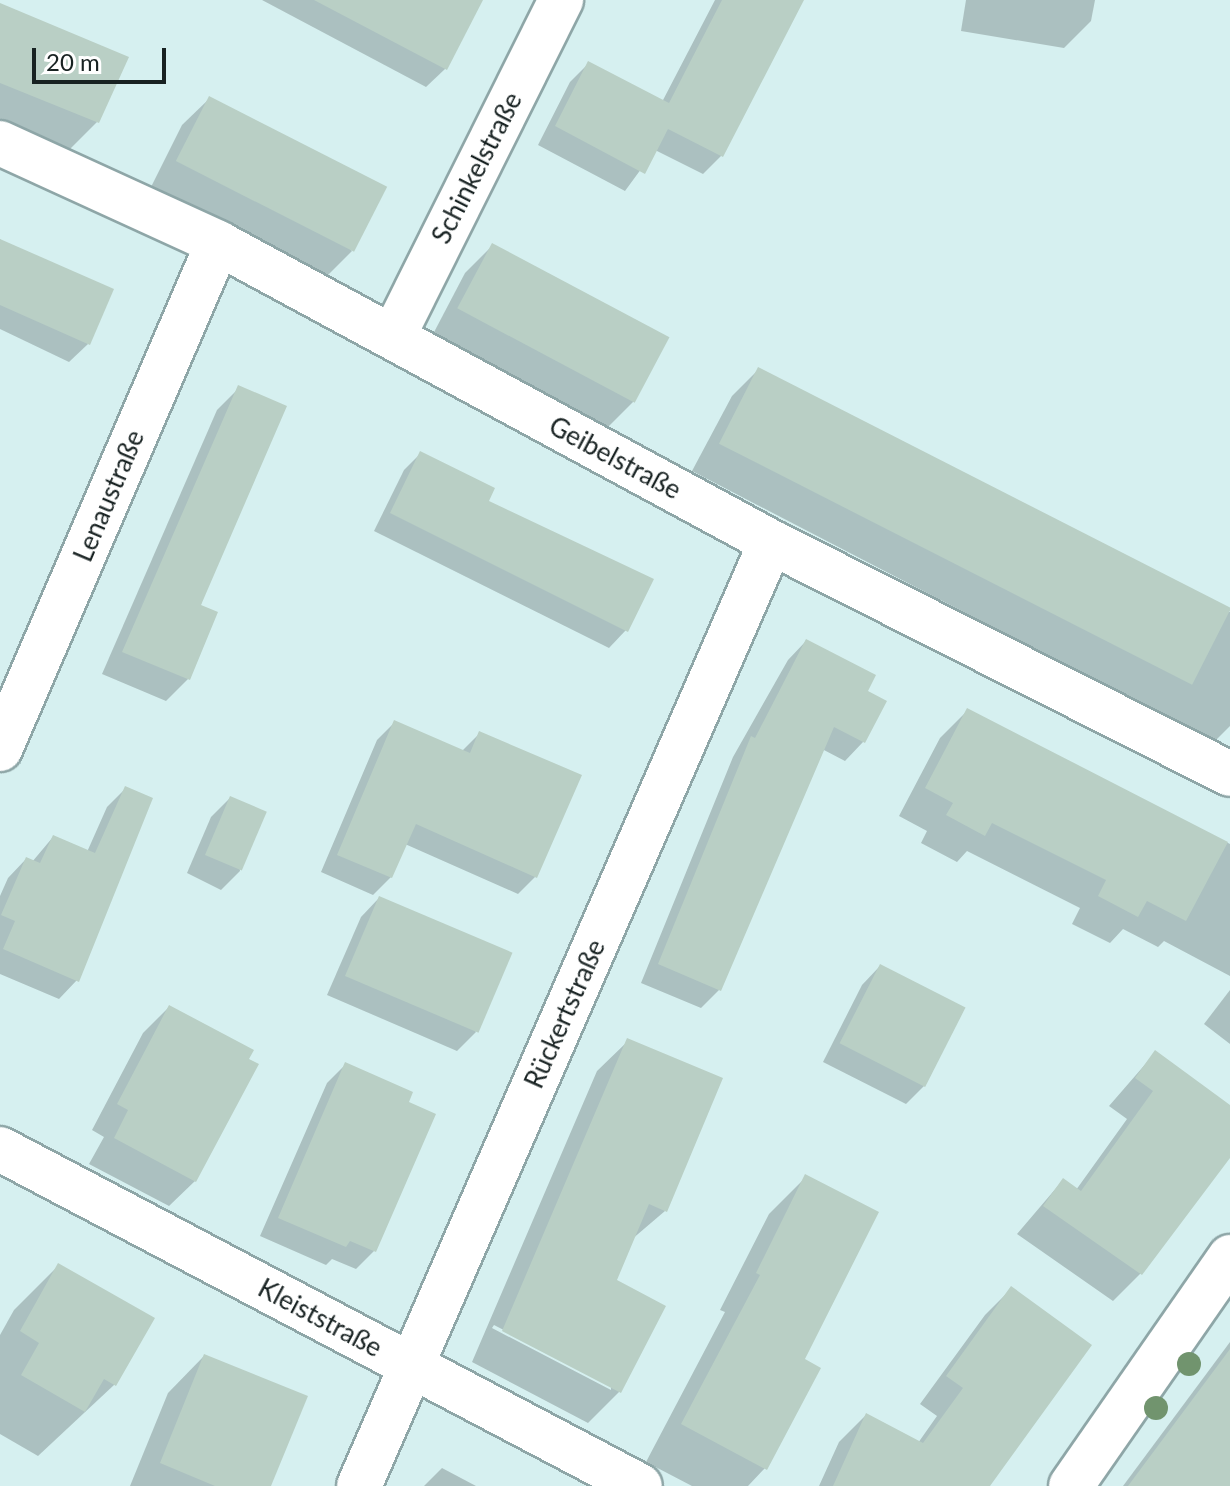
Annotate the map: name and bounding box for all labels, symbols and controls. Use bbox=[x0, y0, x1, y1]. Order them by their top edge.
scale bar bbox=[36, 32, 170, 82]
text: 20 m bbox=[46, 47, 100, 76]
street label: Schinkelstraße bbox=[426, 87, 528, 249]
street label: Geibelstraße bbox=[544, 410, 686, 506]
street label: Lenaustraße bbox=[67, 426, 151, 566]
street label: Rückertstraße bbox=[518, 935, 612, 1093]
street label: Kleiststraße bbox=[253, 1272, 387, 1364]

